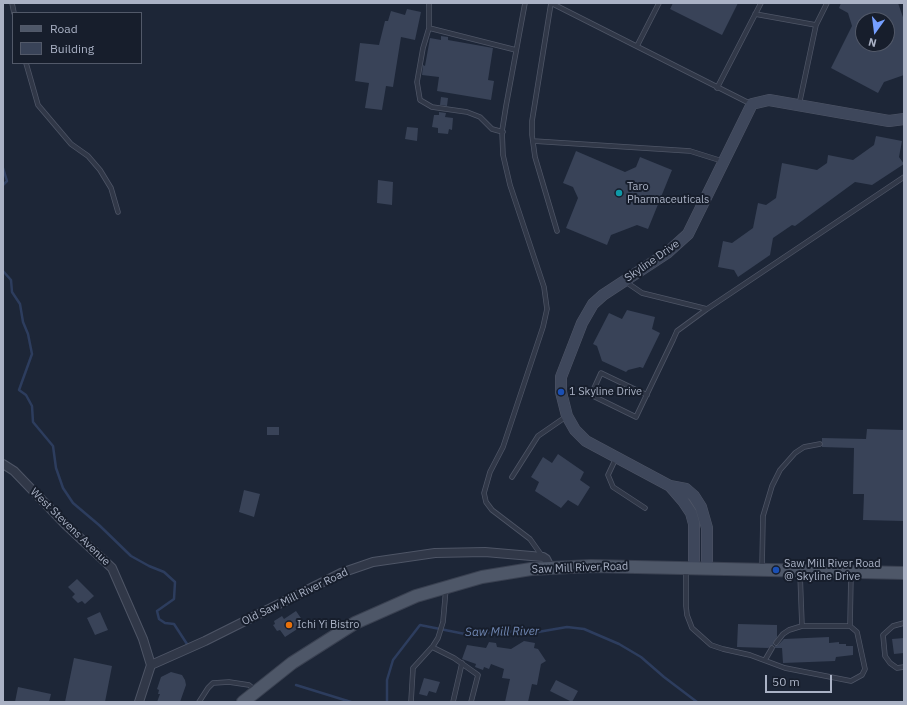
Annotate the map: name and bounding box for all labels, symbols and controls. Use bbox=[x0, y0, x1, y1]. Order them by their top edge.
legend bbox=[12, 12, 142, 64]
north arrow bbox=[855, 12, 895, 52]
text: Road bbox=[50, 21, 78, 36]
text: N bbox=[867, 35, 878, 50]
text: Building bbox=[50, 41, 94, 56]
place label: Taro Pharmaceuticals bbox=[627, 180, 709, 206]
marker: Taro Pharmaceuticals bbox=[614, 188, 624, 198]
street label: Skyline Drive bbox=[622, 237, 682, 285]
place label: 1 Skyline Drive bbox=[569, 385, 642, 399]
marker: 1 Skyline Drive bbox=[556, 387, 566, 397]
street label: West Stevens Avenue bbox=[27, 485, 113, 569]
place label: Saw Mill River Road @ Skyline Drive bbox=[784, 557, 881, 583]
street label: Saw Mill River Road bbox=[532, 560, 628, 576]
marker: Saw Mill River Road @ Skyline Drive bbox=[771, 565, 781, 575]
street label: Old Saw Mill River Road bbox=[240, 566, 350, 628]
place label: Ichi Yi Bistro bbox=[297, 618, 359, 632]
marker: Ichi Yi Bistro bbox=[284, 620, 294, 630]
water label: Saw Mill River bbox=[465, 624, 539, 640]
scale bar bbox=[767, 667, 834, 693]
text: 50 m bbox=[772, 674, 800, 689]

